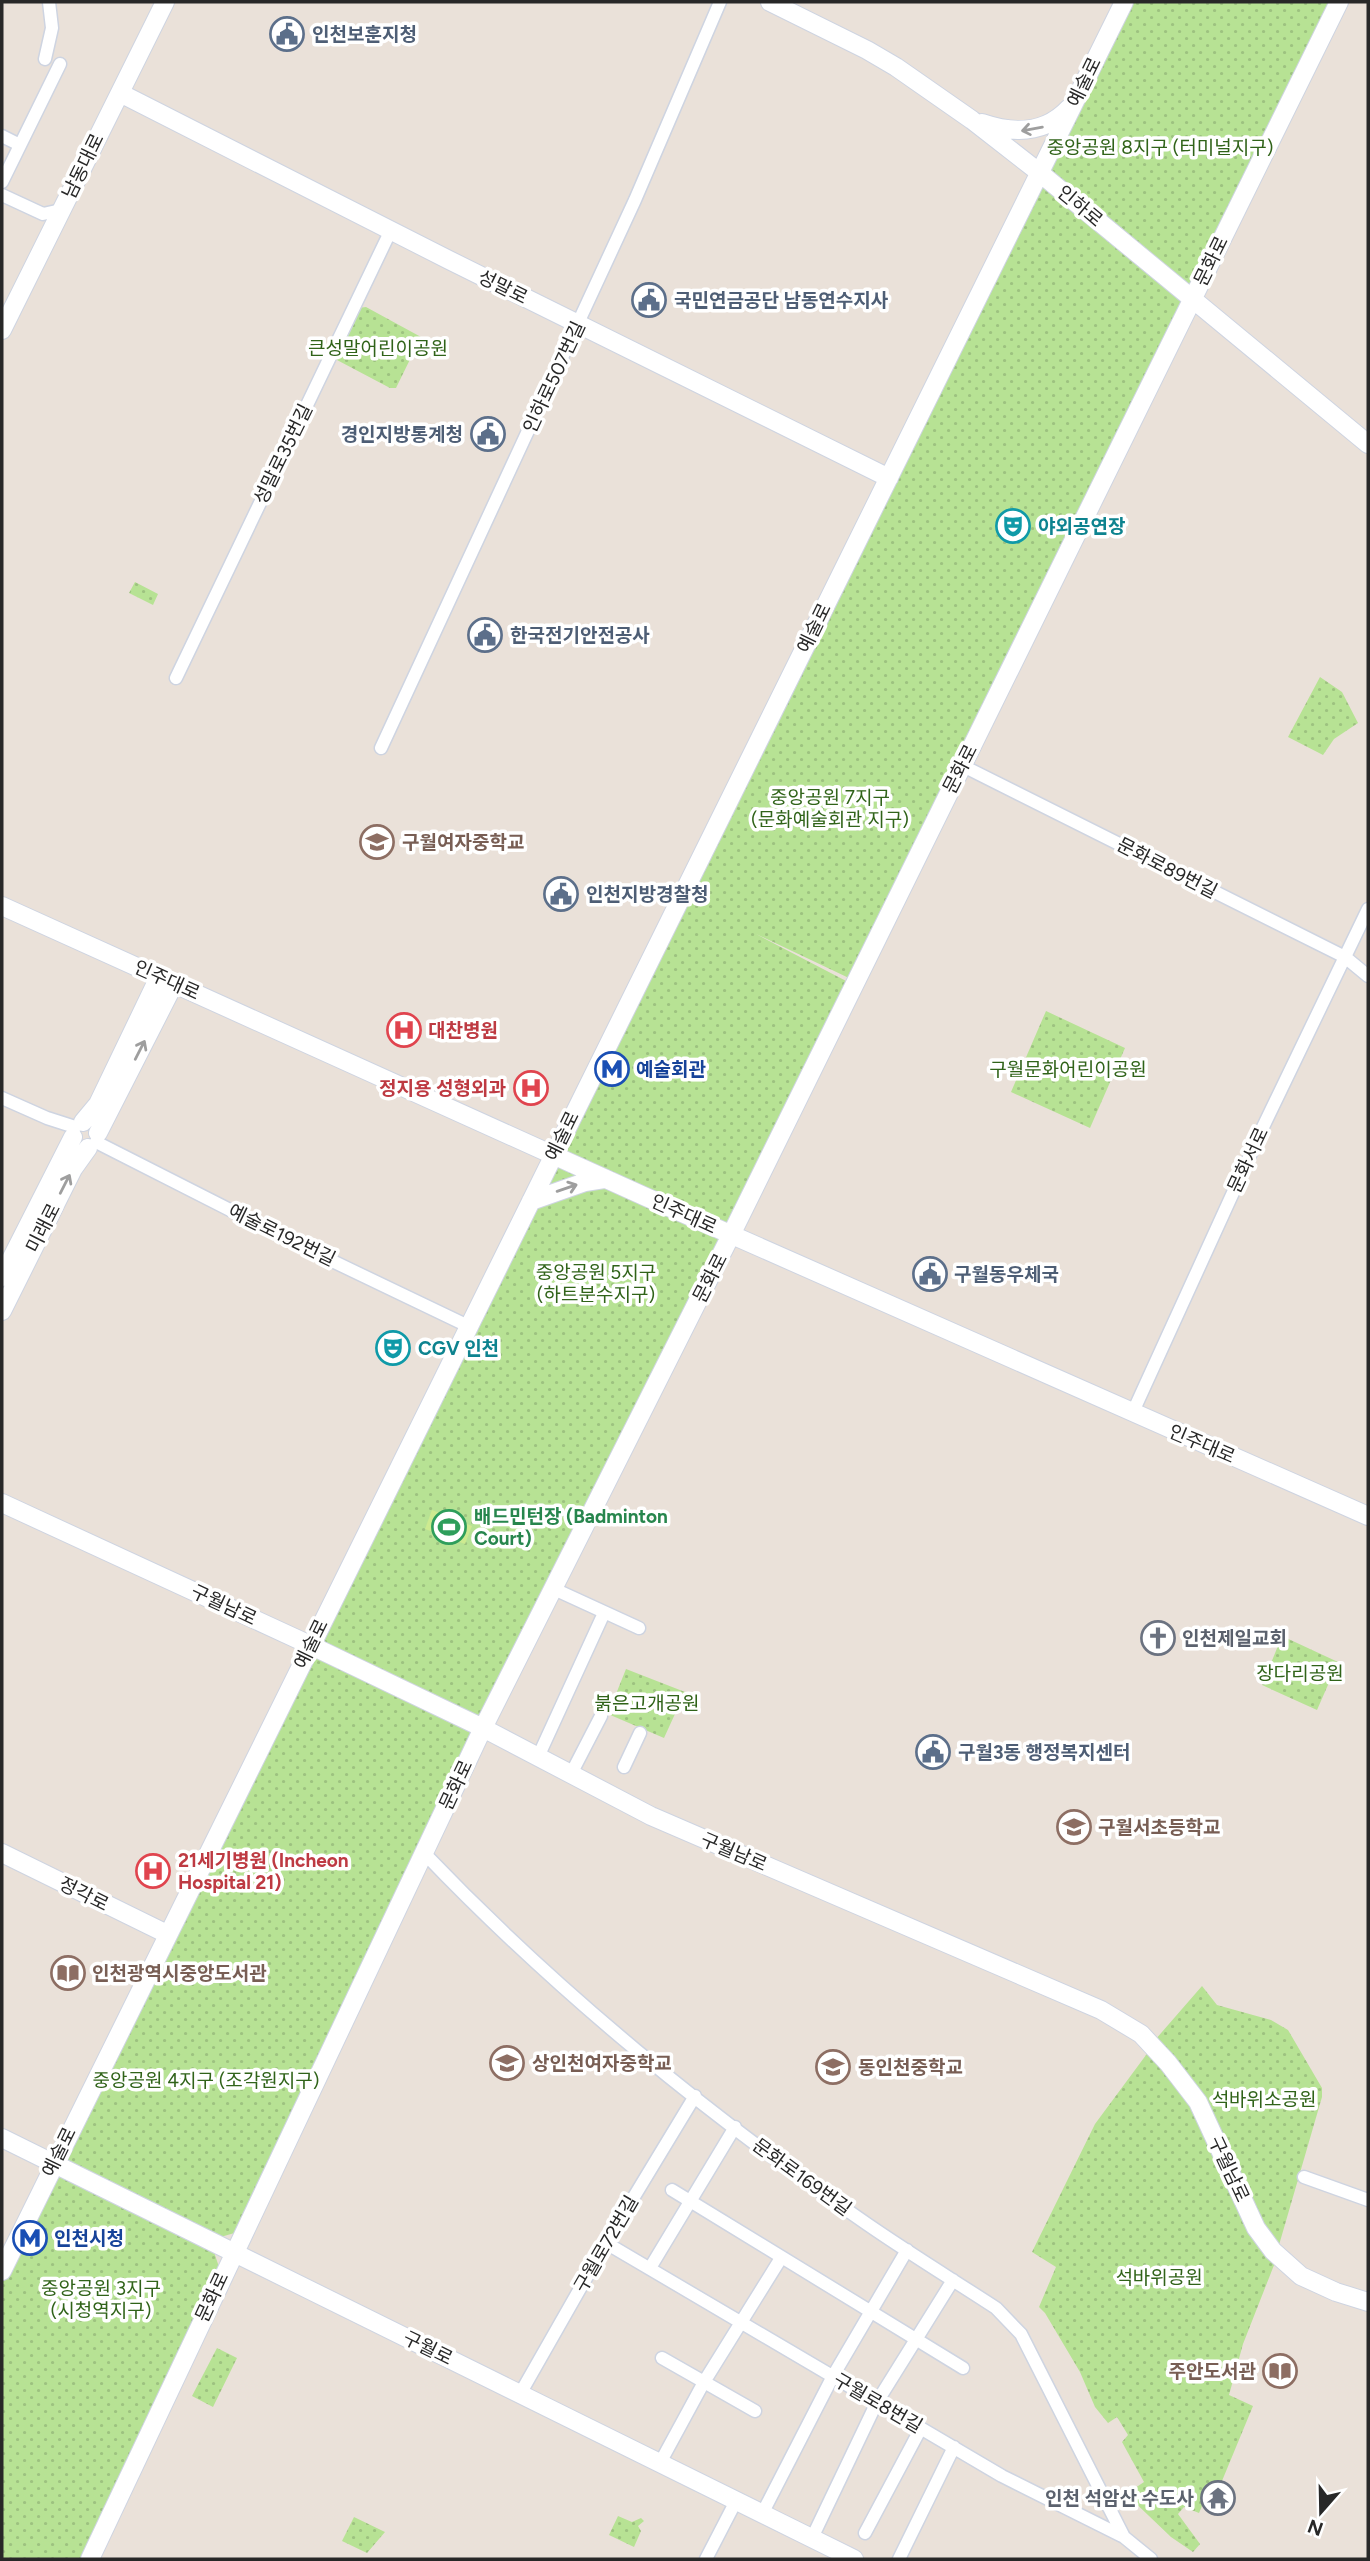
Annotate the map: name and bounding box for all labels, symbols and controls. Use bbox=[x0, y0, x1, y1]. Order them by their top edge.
public building icon: 인천보훈지청 bbox=[268, 15, 306, 53]
place label: 인천보훈지청 bbox=[312, 23, 417, 46]
street label: 예술로 bbox=[1062, 53, 1106, 111]
one-way arrow bbox=[1021, 122, 1044, 136]
street label: 남동대로 bbox=[57, 130, 109, 202]
park label: 중앙공원 8지구 (터미널지구) bbox=[1047, 136, 1273, 159]
street label: 인하로 bbox=[1053, 180, 1107, 232]
street label: 문화로 bbox=[1189, 232, 1233, 290]
street label: 성말로 bbox=[474, 265, 532, 309]
public building icon: 국민연금공단 남동연수지사 bbox=[630, 281, 668, 319]
place label: 국민연금공단 남동연수지사 bbox=[674, 289, 889, 312]
street label: 인하로507번길 bbox=[518, 317, 590, 437]
park label: 큰성말어린이공원 bbox=[308, 337, 448, 360]
street label: 성말로35번길 bbox=[249, 400, 317, 508]
public building icon: 경인지방통계청 bbox=[469, 415, 507, 453]
place label: 경인지방통계청 bbox=[341, 423, 463, 446]
theatre icon: 야외공연장 bbox=[994, 507, 1032, 545]
place label: 야외공연장 bbox=[1038, 515, 1125, 538]
street label: 예술로 bbox=[792, 599, 836, 657]
public building icon: 한국전기안전공사 bbox=[466, 616, 504, 654]
place label: 한국전기안전공사 bbox=[510, 624, 650, 647]
street label: 문화로 bbox=[938, 740, 982, 798]
park label: 중앙공원 7지구 (문화예술회관 지구) bbox=[751, 786, 909, 831]
school or university icon: 구월여자중학교 bbox=[358, 823, 396, 861]
place label: 구월여자중학교 bbox=[402, 831, 524, 854]
street label: 문화로89번길 bbox=[1113, 833, 1221, 903]
public building icon: 인천지방경찰청 bbox=[542, 875, 580, 913]
place label: 인천지방경찰청 bbox=[586, 883, 708, 906]
street label: 인주대로 bbox=[130, 955, 204, 1005]
hospital icon: 대찬병원 bbox=[385, 1011, 423, 1049]
place label: 대찬병원 bbox=[428, 1019, 498, 1042]
one-way arrow bbox=[134, 1040, 148, 1061]
metro station icon: 예술회관 bbox=[593, 1050, 631, 1088]
place label: 예술회관 bbox=[636, 1058, 706, 1081]
park label: 구월문화어린이공원 bbox=[989, 1058, 1147, 1081]
hospital icon: 정지용 성형외과 bbox=[512, 1069, 550, 1107]
place label: 정지용 성형외과 bbox=[379, 1077, 507, 1100]
street label: 예술로 bbox=[540, 1107, 584, 1165]
street label: 문화서로 bbox=[1223, 1123, 1273, 1197]
one-way arrow bbox=[59, 1174, 73, 1195]
one-way arrow bbox=[556, 1181, 578, 1193]
street label: 인주대로 bbox=[647, 1189, 721, 1239]
street label: 미래로 bbox=[21, 1199, 65, 1257]
street label: 예술로192번길 bbox=[225, 1199, 339, 1271]
street label: 문화로 bbox=[688, 1249, 732, 1307]
public building icon: 구월동우체국 bbox=[911, 1255, 949, 1293]
park label: 중앙공원 5지구 (하트분수지구) bbox=[536, 1261, 656, 1306]
place label: 구월동우체국 bbox=[954, 1263, 1059, 1286]
theatre icon: CGV 인천 bbox=[374, 1329, 412, 1367]
place label: CGV 인천 bbox=[418, 1337, 499, 1360]
street label: 인주대로 bbox=[1165, 1420, 1239, 1468]
place label: 배드민턴장 (Badminton Court) bbox=[474, 1505, 668, 1550]
sports icon: 배드민턴장 (Badminton Court) bbox=[430, 1508, 468, 1546]
street label: 구월남로 bbox=[187, 1580, 261, 1630]
street label: 예술로 bbox=[289, 1615, 333, 1673]
church icon: 인천제일교회 bbox=[1139, 1619, 1177, 1657]
place label: 인천제일교회 bbox=[1182, 1627, 1287, 1650]
park label: 장다리공원 bbox=[1256, 1662, 1344, 1685]
park label: 붉은고개공원 bbox=[595, 1692, 699, 1715]
public building icon: 구월3동 행정복지센터 bbox=[914, 1733, 952, 1771]
place label: 구월3동 행정복지센터 bbox=[958, 1741, 1130, 1764]
street label: 문화로 bbox=[434, 1756, 478, 1814]
school or university icon: 구월서초등학교 bbox=[1055, 1808, 1093, 1846]
place label: 구월서초등학교 bbox=[1098, 1816, 1220, 1839]
street label: 구월남로 bbox=[697, 1828, 771, 1876]
place label: 21세기병원 (Incheon Hospital 21) bbox=[178, 1849, 349, 1894]
hospital icon: 21세기병원 (Incheon Hospital 21) bbox=[134, 1852, 172, 1890]
street label: 정각로 bbox=[55, 1872, 113, 1916]
library icon: 인천광역시중앙도서관 bbox=[49, 1954, 87, 1992]
place label: 인천광역시중앙도서관 bbox=[92, 1962, 267, 1985]
school or university icon: 상인천여자중학교 bbox=[488, 2044, 526, 2082]
school or university icon: 동인천중학교 bbox=[814, 2048, 852, 2086]
place label: 상인천여자중학교 bbox=[532, 2052, 672, 2075]
place label: 동인천중학교 bbox=[858, 2056, 963, 2079]
park label: 중앙공원 4지구 (조각원지구) bbox=[93, 2069, 319, 2092]
park label: 석바위소공원 bbox=[1212, 2088, 1316, 2111]
street label: 예술로 bbox=[37, 2123, 81, 2181]
street label: 구월남로 bbox=[1204, 2132, 1254, 2206]
street label: 문화로169번길 bbox=[748, 2133, 856, 2221]
street label: 구월로72번길 bbox=[569, 2191, 643, 2297]
metro station icon: 인천시청 bbox=[11, 2219, 49, 2257]
place label: 인천시청 bbox=[54, 2227, 124, 2250]
park label: 석바위공원 bbox=[1115, 2266, 1203, 2289]
street label: 문화로 bbox=[190, 2268, 234, 2326]
park label: 중앙공원 3지구 (시청역지구) bbox=[41, 2277, 161, 2322]
street label: 구월로 bbox=[399, 2326, 457, 2370]
library icon: 주안도서관 bbox=[1261, 2352, 1299, 2390]
place label: 주안도서관 bbox=[1169, 2360, 1257, 2383]
street label: 구월로8번길 bbox=[829, 2368, 927, 2438]
north arrow bbox=[1286, 2477, 1356, 2547]
temple icon: 인천 석암산 수도사 bbox=[1199, 2479, 1237, 2517]
place label: 인천 석암산 수도사 bbox=[1045, 2487, 1195, 2510]
text: N bbox=[1305, 2514, 1326, 2541]

